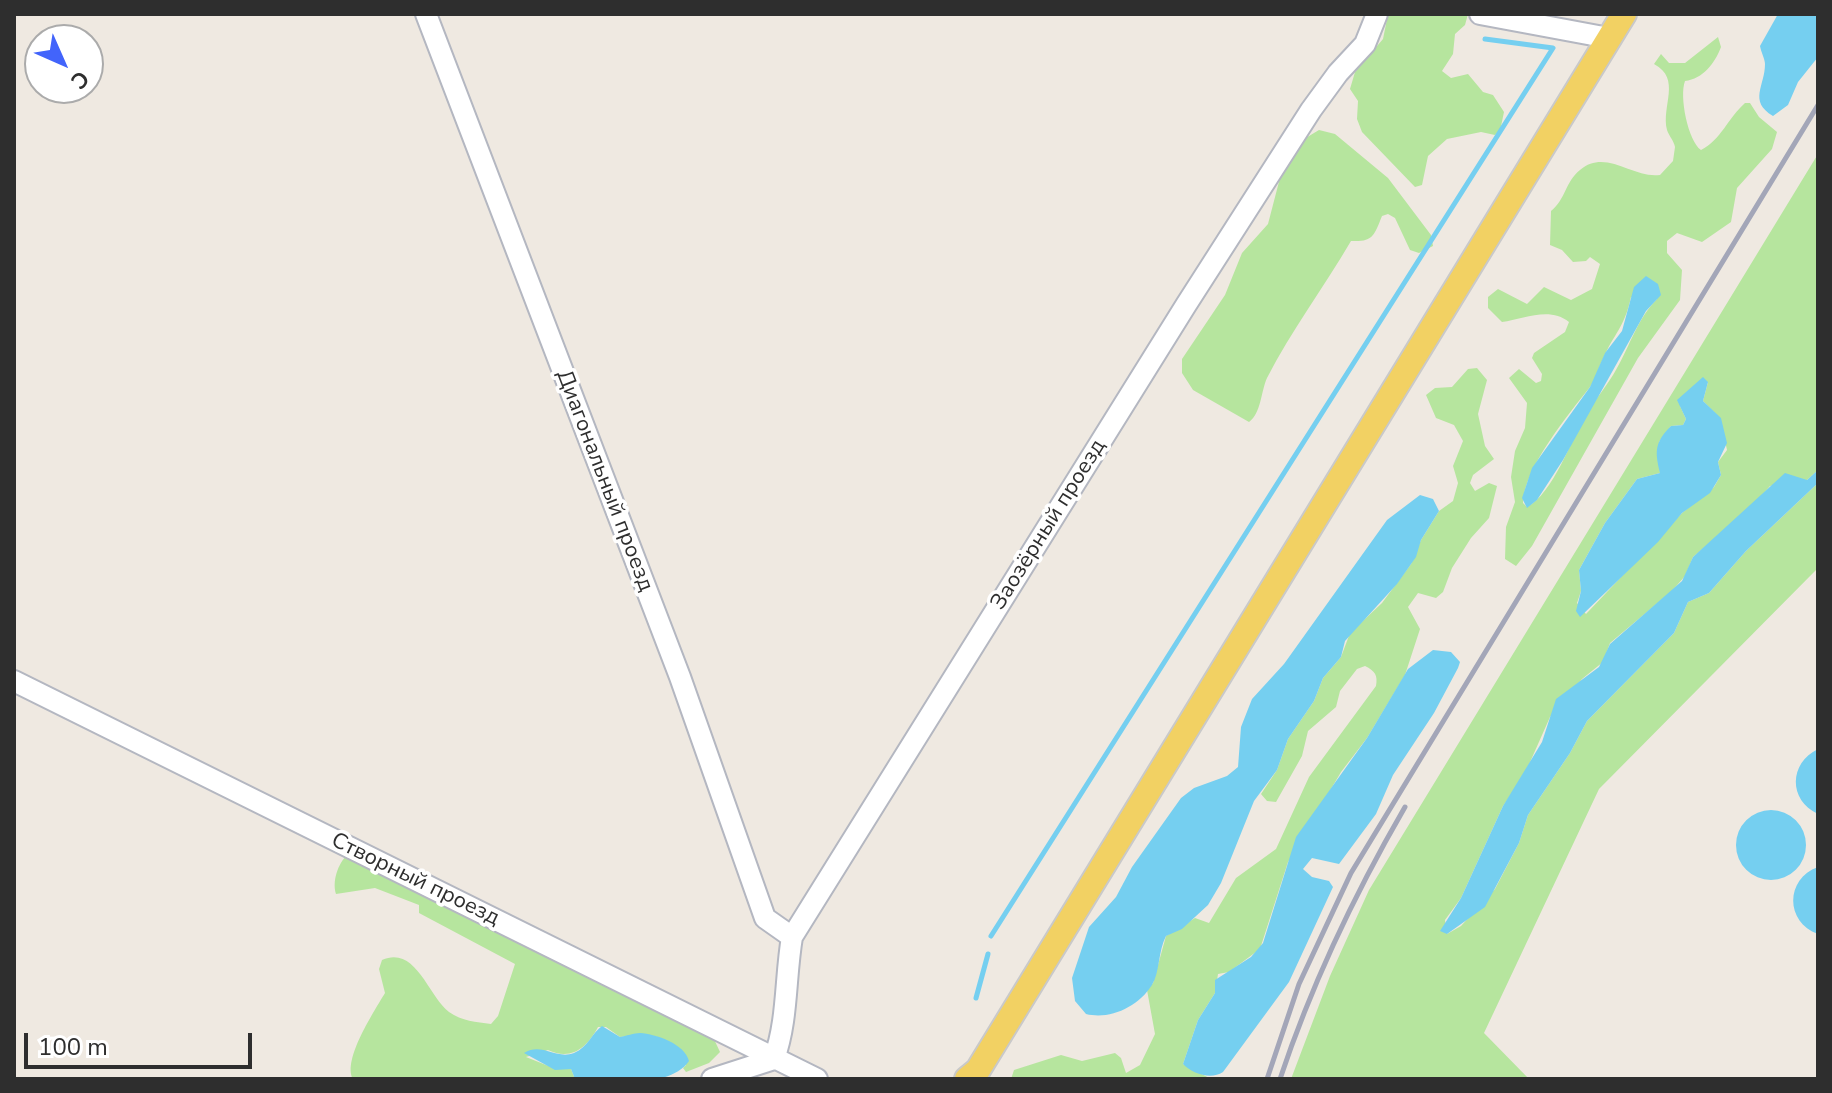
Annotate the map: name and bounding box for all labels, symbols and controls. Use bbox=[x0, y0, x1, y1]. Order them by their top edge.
north arrow bbox=[24, 24, 104, 104]
text: С bbox=[64, 64, 95, 95]
street label: Диагональный проезд bbox=[550, 367, 658, 595]
street label: Заозёрный проезд bbox=[986, 435, 1112, 615]
street label: Створный проезд bbox=[327, 828, 503, 932]
scale bar bbox=[28, 1017, 256, 1067]
text: 100 m bbox=[38, 1031, 108, 1063]

